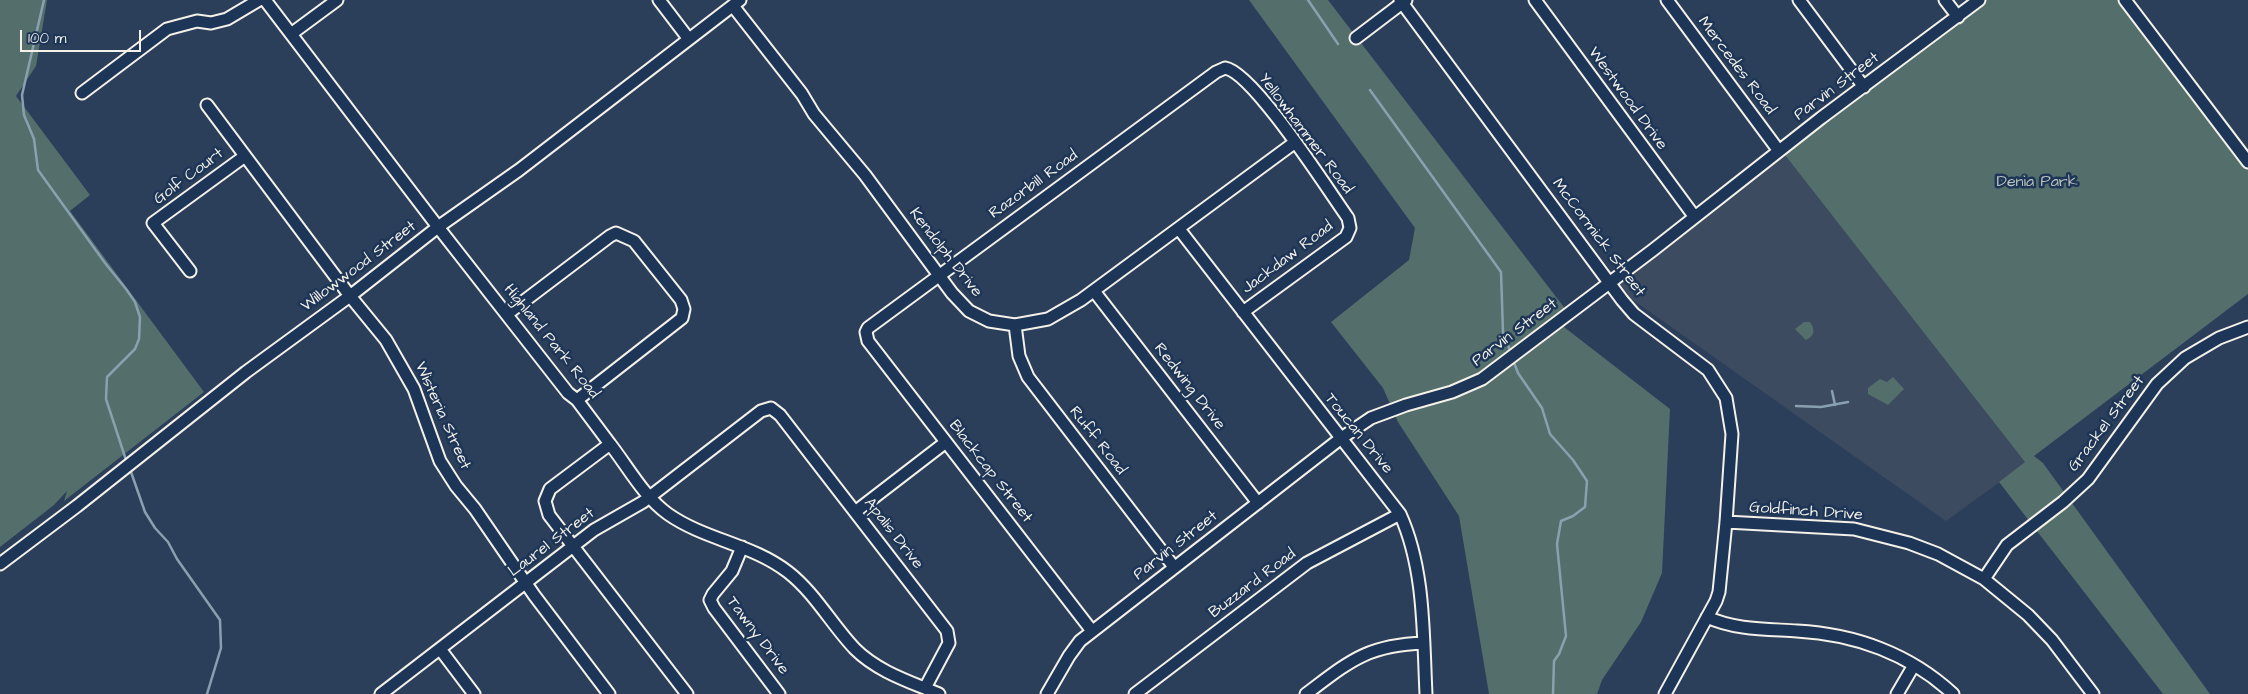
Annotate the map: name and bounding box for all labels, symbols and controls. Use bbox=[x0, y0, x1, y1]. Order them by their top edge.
street label: Mercedes Road bbox=[1693, 13, 1779, 119]
scale bar bbox=[22, 20, 144, 52]
text: 100 m bbox=[28, 28, 67, 49]
street label: Westwood Drive bbox=[1583, 44, 1671, 154]
street label: Parvin Street bbox=[1791, 49, 1883, 125]
street label: Yellowhammer Road bbox=[1253, 70, 1357, 198]
street label: Golf Court bbox=[150, 145, 228, 209]
street label: Razorbill Road bbox=[986, 146, 1082, 224]
park label: Denia Park bbox=[1996, 173, 2078, 193]
street label: McCormick Street bbox=[1547, 175, 1649, 301]
street label: Kendolph Drive bbox=[904, 205, 986, 301]
street label: Willowwood Street bbox=[298, 217, 420, 317]
street label: Jackdaw Road bbox=[1239, 218, 1337, 298]
street label: Highland Park Road bbox=[499, 281, 603, 403]
street label: Parvin Street bbox=[1469, 295, 1561, 371]
street label: Redwing Drive bbox=[1149, 340, 1229, 434]
street label: Wisteria Street bbox=[410, 359, 474, 473]
street label: Grackel Street bbox=[2065, 372, 2149, 476]
street label: Toucan Drive bbox=[1320, 390, 1396, 478]
street label: Ruff Road bbox=[1064, 403, 1130, 479]
street label: Blackcap Street bbox=[944, 417, 1036, 527]
street label: Apalis Drive bbox=[859, 495, 927, 573]
street label: Goldfinch Drive bbox=[1749, 498, 1863, 526]
street label: Laurel Street bbox=[505, 504, 599, 582]
street label: Parvin Street bbox=[1130, 507, 1222, 585]
street label: Buzzard Road bbox=[1206, 545, 1300, 623]
street label: Tawny Drive bbox=[721, 593, 793, 679]

